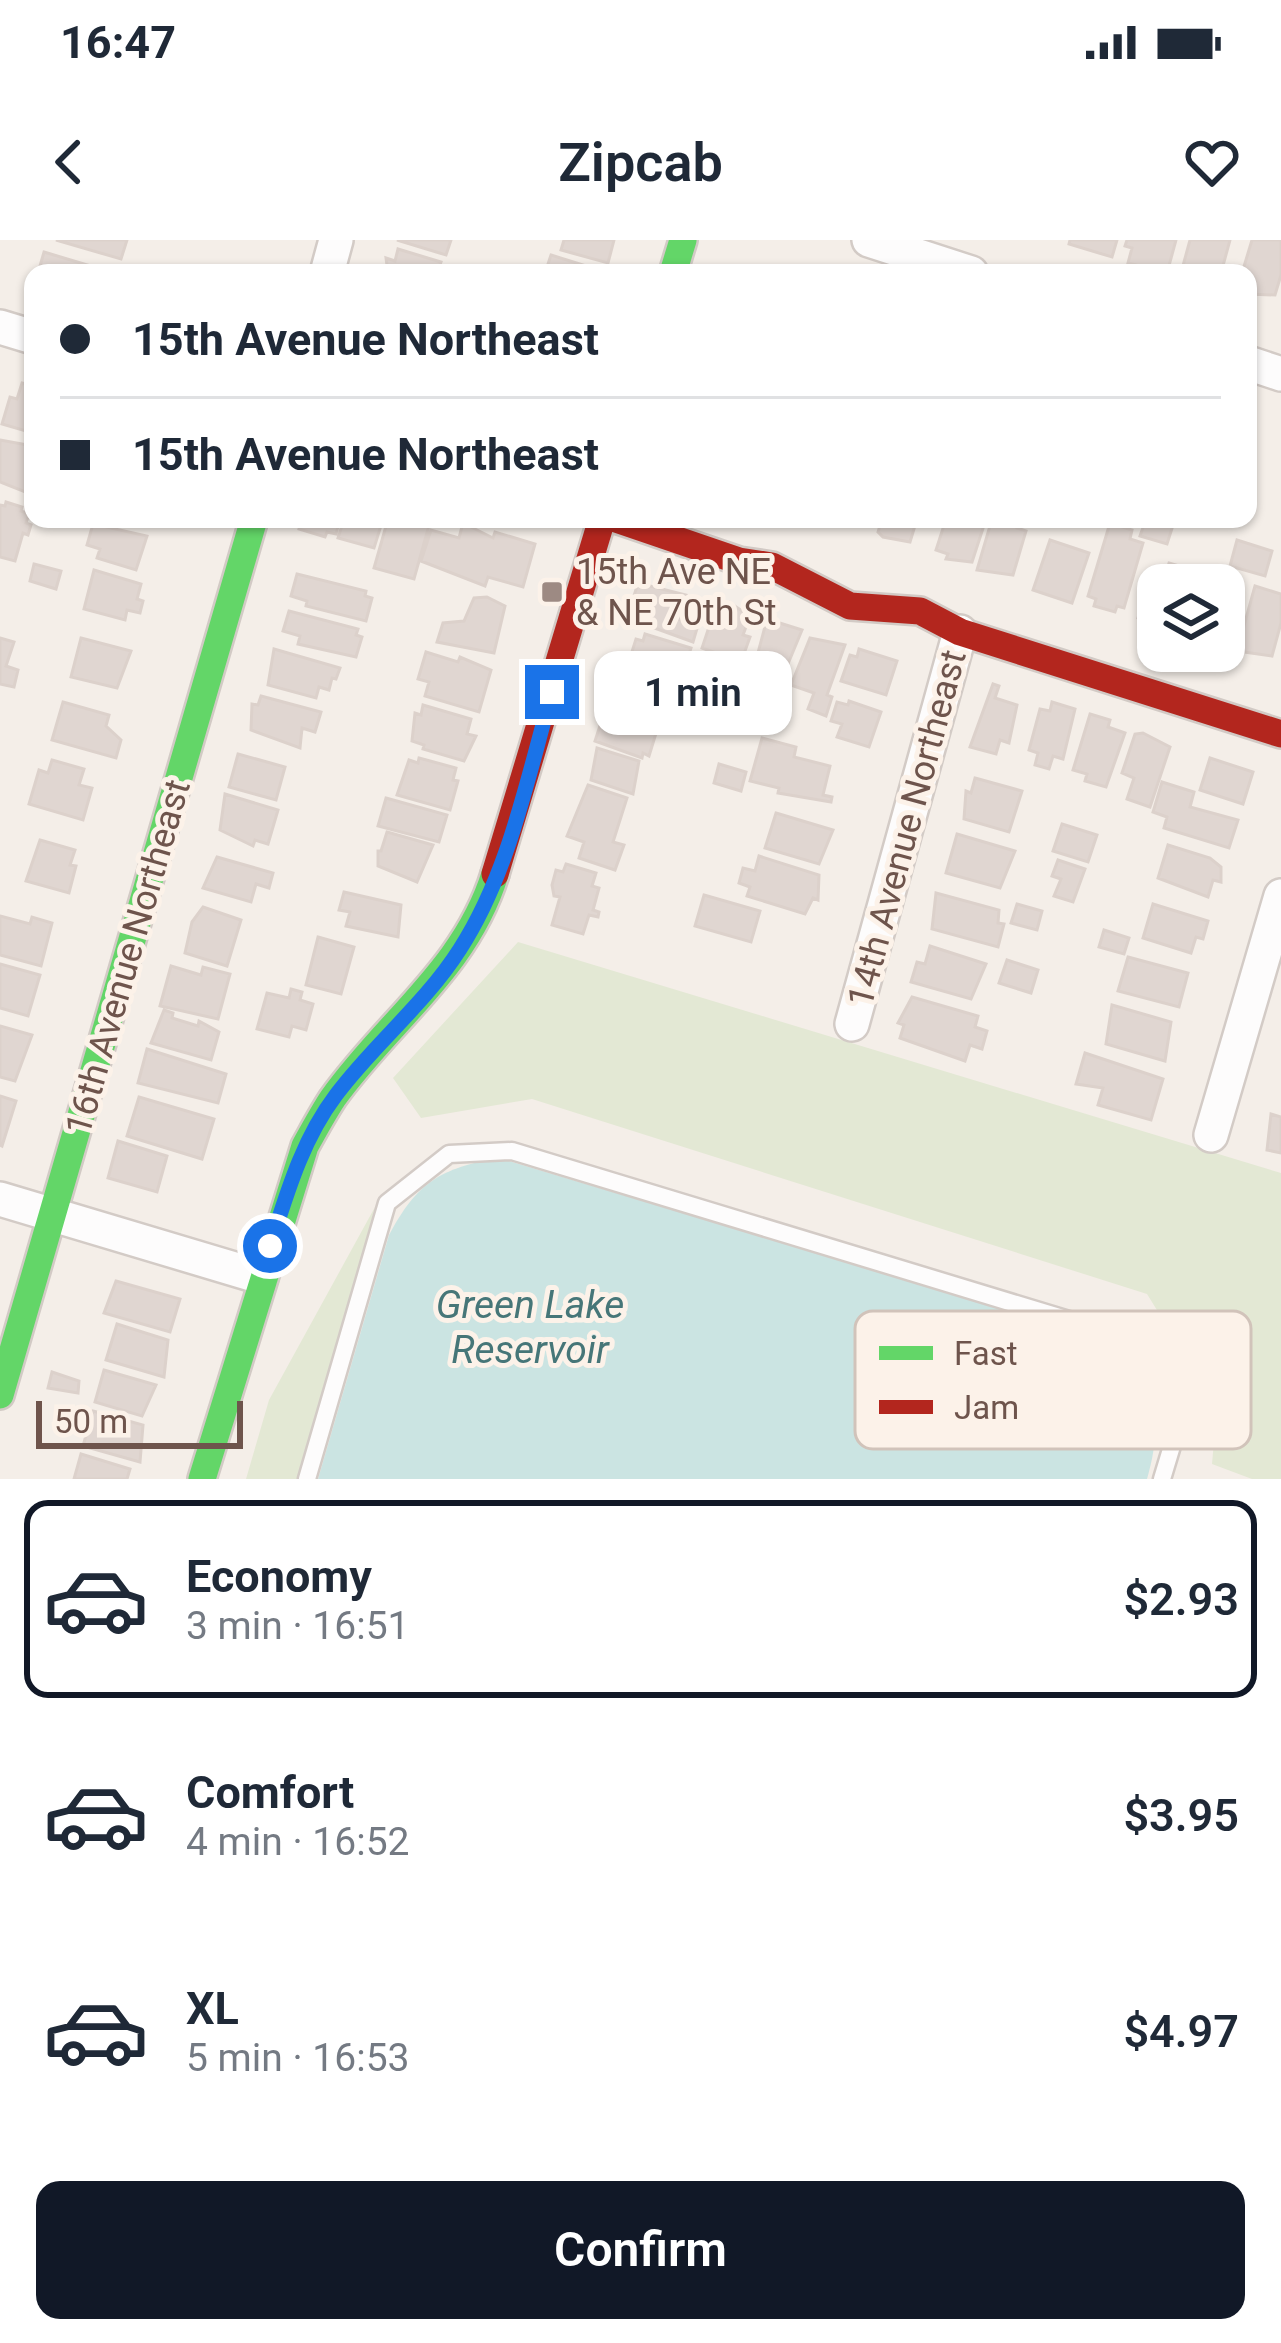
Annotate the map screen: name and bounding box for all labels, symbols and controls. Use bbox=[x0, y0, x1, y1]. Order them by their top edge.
text: 16:47 bbox=[60, 16, 176, 69]
icon: back bbox=[36, 129, 102, 195]
icon: heart bbox=[1179, 129, 1245, 195]
text: Zipcab bbox=[558, 131, 723, 194]
text: 15th Avenue Northeast bbox=[132, 313, 599, 366]
text: 15th Avenue Northeast bbox=[132, 428, 599, 481]
place label: 15th Ave NE & NE 70th St bbox=[576, 551, 777, 634]
map controls bbox=[1137, 564, 1245, 672]
button: layers bbox=[1137, 564, 1245, 672]
marker: 15th Ave NE & NE 70th St bbox=[539, 579, 565, 605]
street label: 14th Avenue Northeast bbox=[839, 645, 975, 1011]
callout: 1 min bbox=[594, 650, 792, 734]
route end bbox=[525, 665, 579, 719]
text: 1 min bbox=[644, 670, 742, 716]
street label: 16th Avenue Northeast bbox=[57, 775, 199, 1140]
route start bbox=[243, 1219, 297, 1273]
water label: Green Lake Reservoir bbox=[436, 1282, 624, 1373]
legend bbox=[855, 1311, 1251, 1449]
text: Fast bbox=[954, 1334, 1017, 1373]
text: Jam bbox=[954, 1388, 1019, 1427]
scale bar bbox=[36, 1395, 243, 1448]
text: 50 m bbox=[54, 1402, 128, 1441]
icon: car bbox=[42, 1545, 150, 1653]
text: Economy bbox=[186, 1550, 372, 1603]
text: $2.93 bbox=[1123, 1573, 1239, 1626]
text: 3 min · 16:51 bbox=[186, 1603, 409, 1649]
icon: car bbox=[42, 1761, 150, 1869]
text: Comfort bbox=[186, 1766, 354, 1819]
text: $3.95 bbox=[1123, 1789, 1239, 1842]
text: 4 min · 16:52 bbox=[186, 1819, 409, 1865]
icon: car bbox=[42, 1977, 150, 2085]
text: XL bbox=[186, 1982, 239, 2035]
text: $4.97 bbox=[1123, 2005, 1239, 2058]
text: 5 min · 16:53 bbox=[186, 2035, 409, 2081]
button: Confirm bbox=[36, 2181, 1245, 2319]

